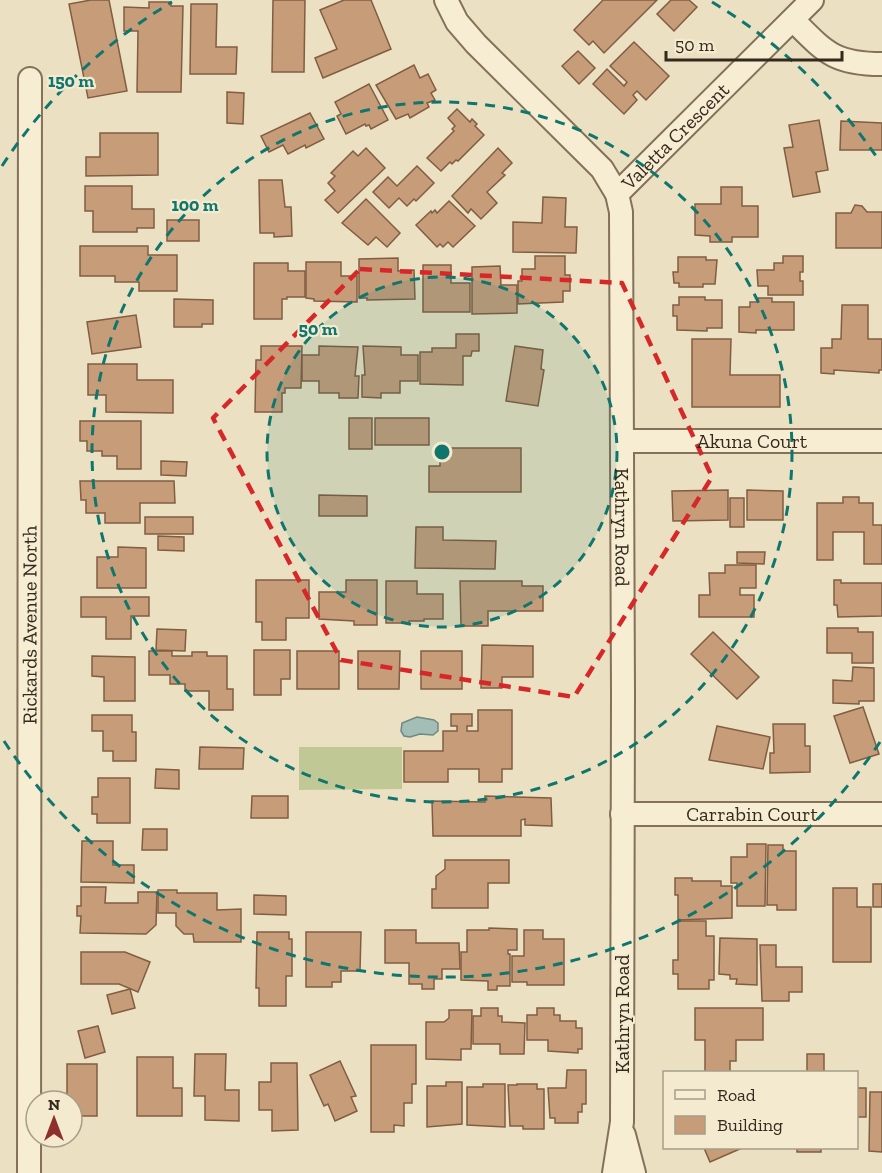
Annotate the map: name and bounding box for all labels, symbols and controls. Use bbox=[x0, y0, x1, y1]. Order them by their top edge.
scale bar bbox=[666, 24, 842, 62]
text: 50 m bbox=[675, 34, 715, 56]
text: 150 m bbox=[48, 70, 94, 92]
street label: Valetta Crescent bbox=[616, 77, 734, 196]
text: 100 m bbox=[171, 194, 219, 216]
text: 50 m bbox=[299, 318, 338, 340]
street label: Akuna Court bbox=[697, 429, 808, 453]
centre of rings bbox=[432, 442, 452, 462]
street label: Kathryn Road bbox=[610, 468, 635, 587]
street label: Rickards Avenue North bbox=[17, 525, 42, 724]
street label: Carrabin Court bbox=[686, 802, 818, 826]
street label: Kathryn Road bbox=[610, 955, 634, 1073]
legend bbox=[663, 1071, 858, 1149]
text: Road bbox=[717, 1084, 756, 1106]
north arrow bbox=[24, 1089, 84, 1149]
text: N bbox=[48, 1095, 60, 1114]
text: Building bbox=[717, 1114, 783, 1136]

